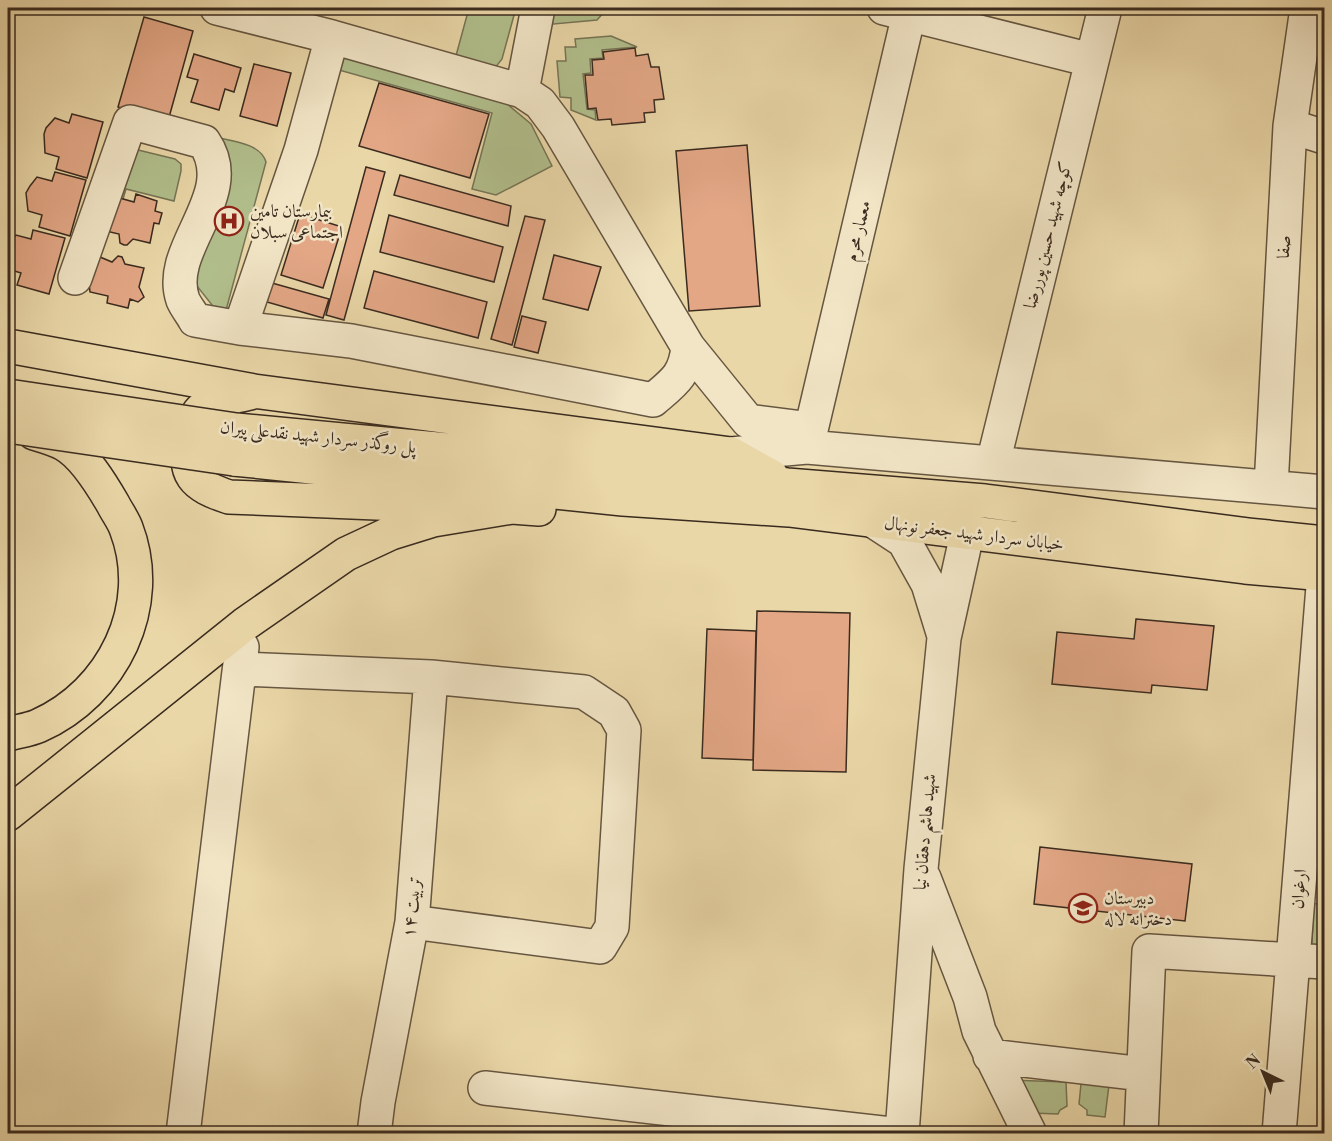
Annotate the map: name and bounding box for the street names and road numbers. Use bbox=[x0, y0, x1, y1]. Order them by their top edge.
street label: کوچه شهید حسین پوررضا bbox=[1019, 159, 1078, 311]
street label: معمار محرم bbox=[840, 198, 880, 265]
street label: صفا bbox=[1272, 235, 1296, 259]
street label: پل روگذر سردار شهید نقدعلی پیران bbox=[219, 413, 419, 460]
street label: خیابان سردار شهید جعفر نونهال bbox=[883, 512, 1065, 556]
street label: شهید هاشم دهقان نیا bbox=[908, 773, 948, 892]
street label: ارغوان bbox=[1286, 868, 1312, 910]
street label: تربیت ۱۴ bbox=[397, 875, 427, 939]

